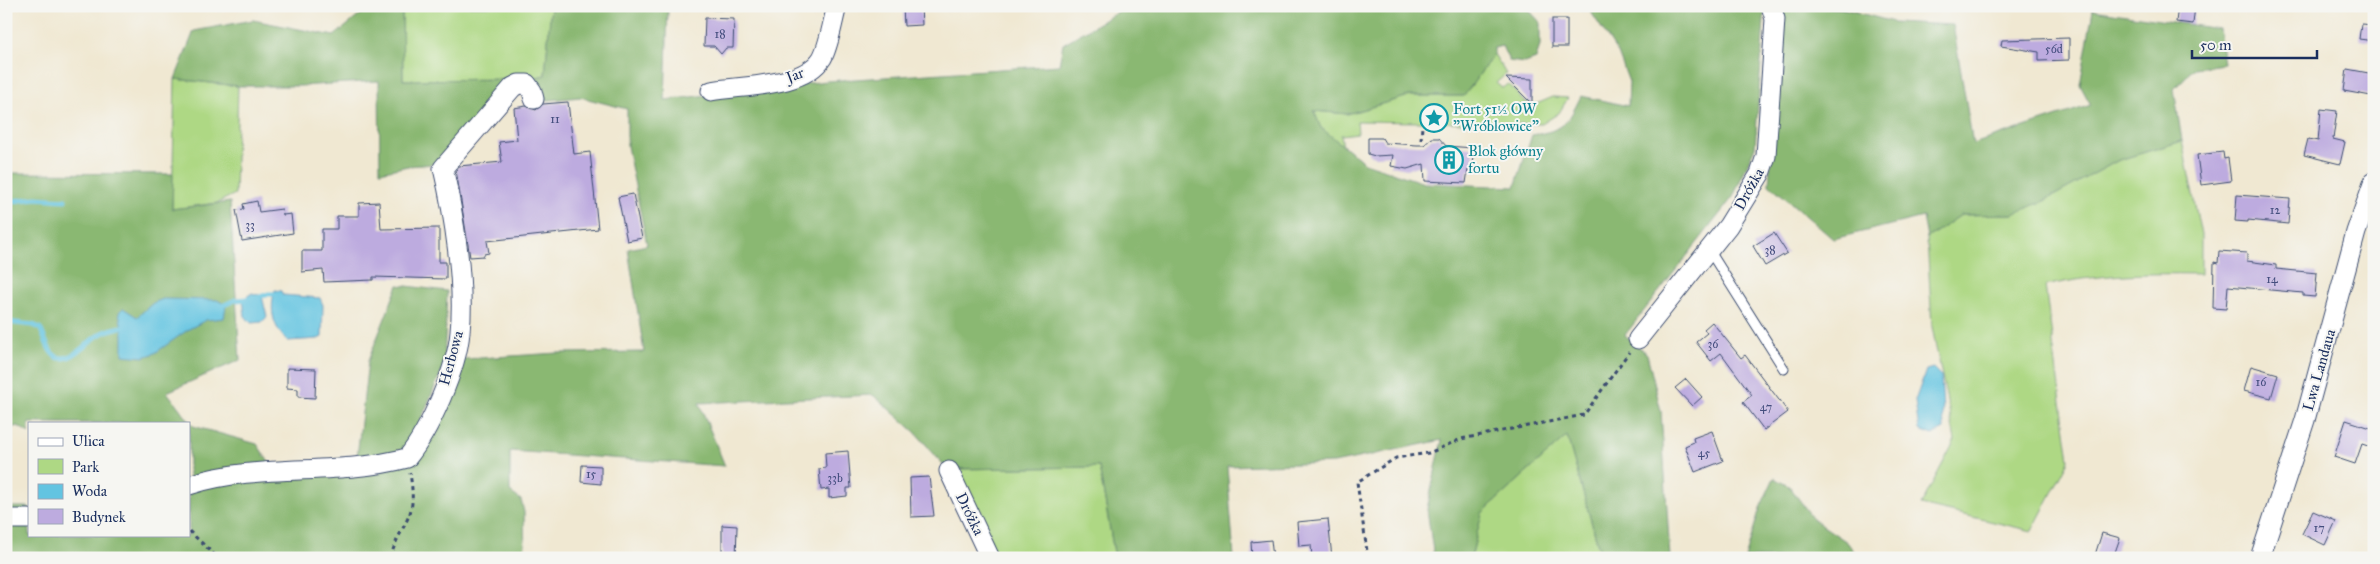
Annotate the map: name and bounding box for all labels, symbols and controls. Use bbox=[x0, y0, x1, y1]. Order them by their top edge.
house number: 18 bbox=[714, 27, 726, 41]
scale bar bbox=[2192, 28, 2318, 60]
text: 50 m bbox=[2200, 36, 2232, 54]
house number: 56d bbox=[2045, 42, 2063, 56]
street label: Jar bbox=[782, 63, 807, 88]
place label: Fort 51½ OW "Wróblowice" bbox=[1453, 100, 1539, 135]
place icon: Fort 51½ OW "Wróblowice" bbox=[1419, 103, 1449, 133]
house number: 11 bbox=[550, 112, 560, 126]
place label: Blok główny fortu bbox=[1468, 142, 1544, 177]
building icon: Blok główny fortu bbox=[1434, 145, 1464, 175]
street label: Dróżka bbox=[1730, 164, 1768, 213]
house number: 12 bbox=[2270, 203, 2280, 217]
house number: 33 bbox=[245, 218, 255, 232]
house number: 38 bbox=[1764, 243, 1776, 257]
house number: 14 bbox=[2266, 272, 2278, 286]
street label: Lwa Landaua bbox=[2299, 326, 2339, 413]
street label: Herbowa bbox=[435, 328, 467, 387]
house number: 36 bbox=[1708, 337, 1719, 351]
house number: 16 bbox=[2256, 375, 2267, 389]
house number: 47 bbox=[1760, 400, 1772, 414]
legend bbox=[28, 422, 190, 536]
text: Ulica bbox=[72, 432, 105, 450]
house number: 45 bbox=[1698, 446, 1711, 460]
text: Park bbox=[72, 458, 99, 476]
house number: 15 bbox=[586, 467, 597, 481]
house number: 33b bbox=[827, 471, 843, 485]
text: Woda bbox=[72, 482, 108, 500]
street label: Dróżka bbox=[952, 490, 988, 539]
text: Budynek bbox=[72, 508, 126, 526]
house number: 17 bbox=[2313, 521, 2325, 535]

